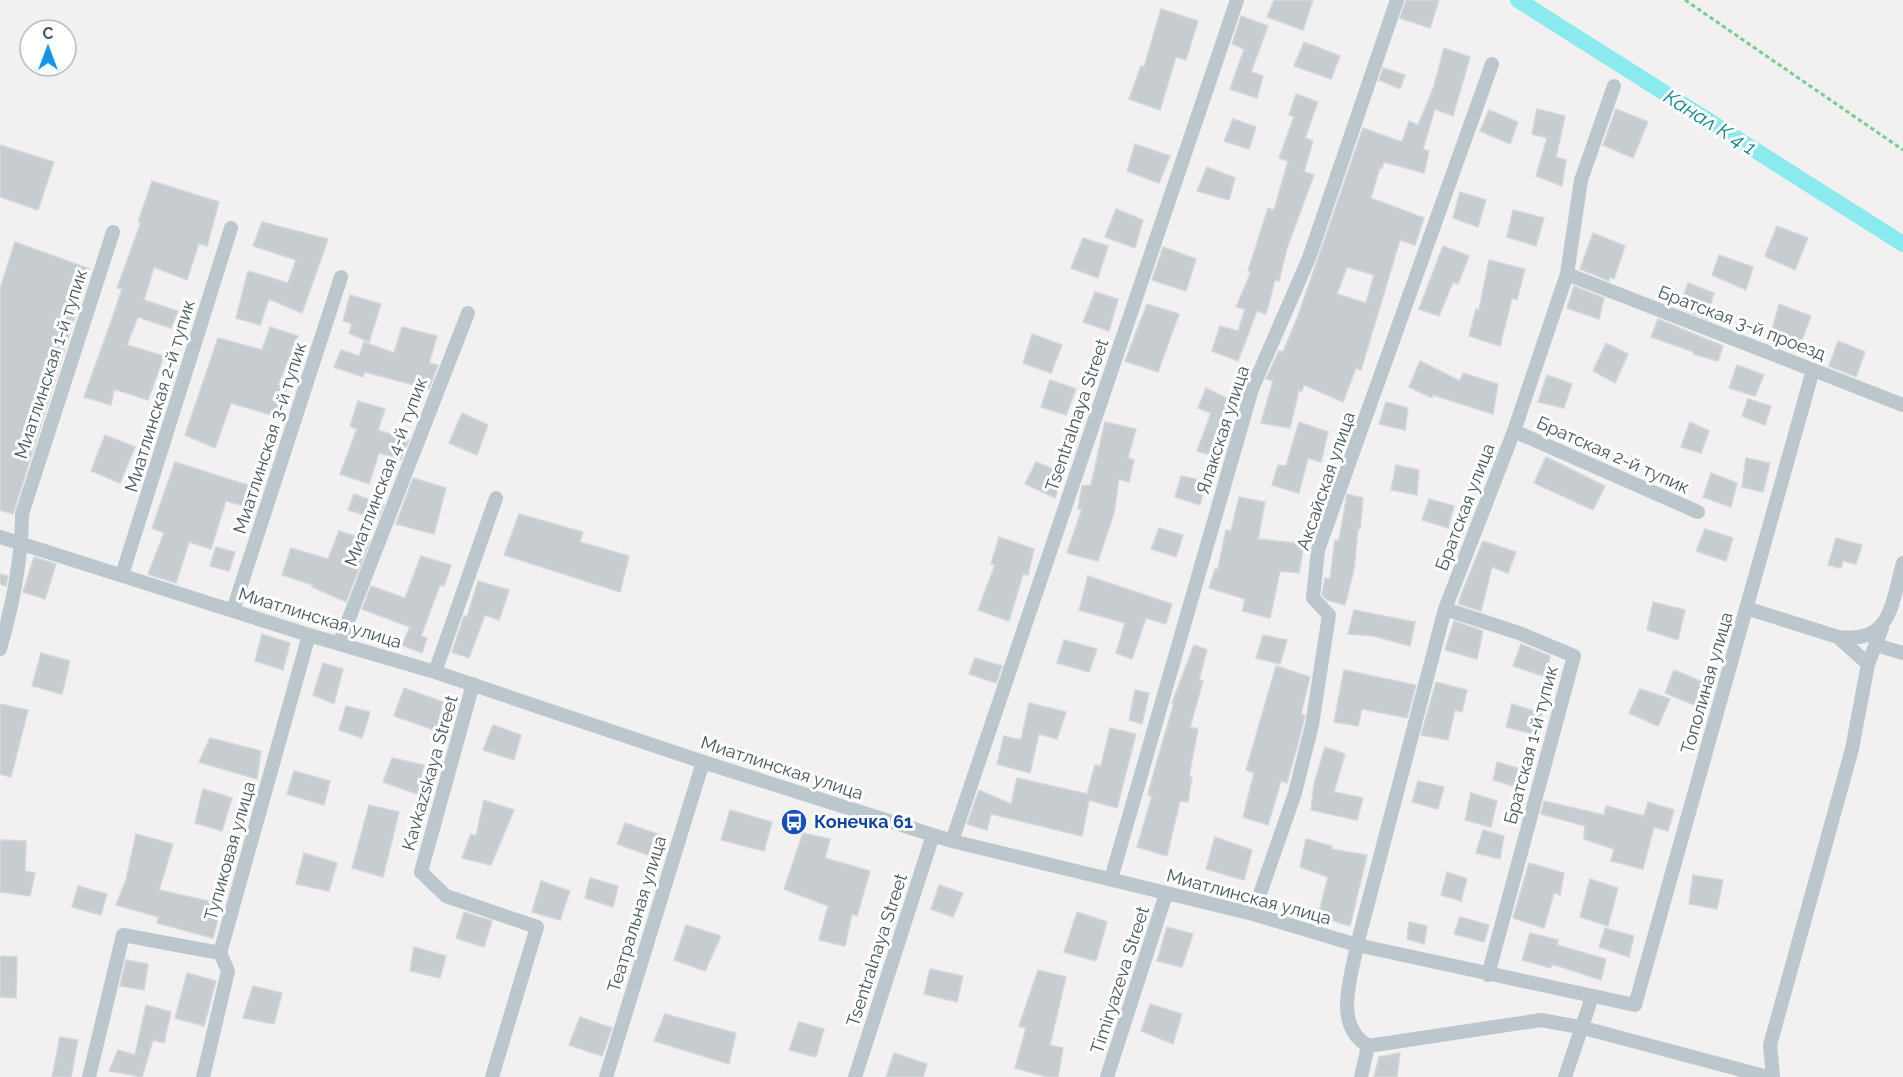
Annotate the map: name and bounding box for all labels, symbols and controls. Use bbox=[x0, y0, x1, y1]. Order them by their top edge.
north arrow bbox=[18, 18, 78, 78]
text: С bbox=[43, 24, 54, 43]
water label: Канал К 4 1 bbox=[1660, 84, 1760, 160]
street label: Миатлинская 1-й тупик bbox=[10, 266, 91, 461]
street label: Братская 3-й проезд bbox=[1655, 281, 1829, 364]
street label: Миатлинская 2-й тупик bbox=[120, 297, 199, 495]
street label: Tsentralnaya Street bbox=[1041, 336, 1112, 494]
street label: Миатлинская 3-й тупик bbox=[229, 339, 310, 536]
street label: Ялакская улица bbox=[1192, 363, 1253, 497]
street label: Миатлинская 4-й тупик bbox=[340, 375, 431, 569]
street label: Аксайская улица bbox=[1292, 409, 1359, 553]
street label: Братская 2-й тупик bbox=[1534, 411, 1693, 498]
street label: Братская улица bbox=[1431, 440, 1498, 573]
street label: Миатлинская улица bbox=[236, 583, 404, 652]
street label: Тополиная улица bbox=[1676, 610, 1737, 756]
street label: Братская 1-й тупик bbox=[1499, 663, 1562, 826]
street label: Kavkazskaya Street bbox=[397, 693, 462, 853]
street label: Миатлинская улица bbox=[698, 731, 866, 804]
street label: Тупиковая улица bbox=[200, 779, 259, 923]
bus stop icon: Конечка 61 bbox=[779, 807, 809, 837]
place label: Конечка 61 bbox=[814, 811, 913, 832]
street label: Театральная улица bbox=[603, 833, 670, 995]
street label: Миатлинская улица bbox=[1165, 864, 1334, 929]
street label: Tsentralnaya Street bbox=[842, 871, 911, 1029]
street label: Timiryazeva Street bbox=[1086, 904, 1153, 1056]

